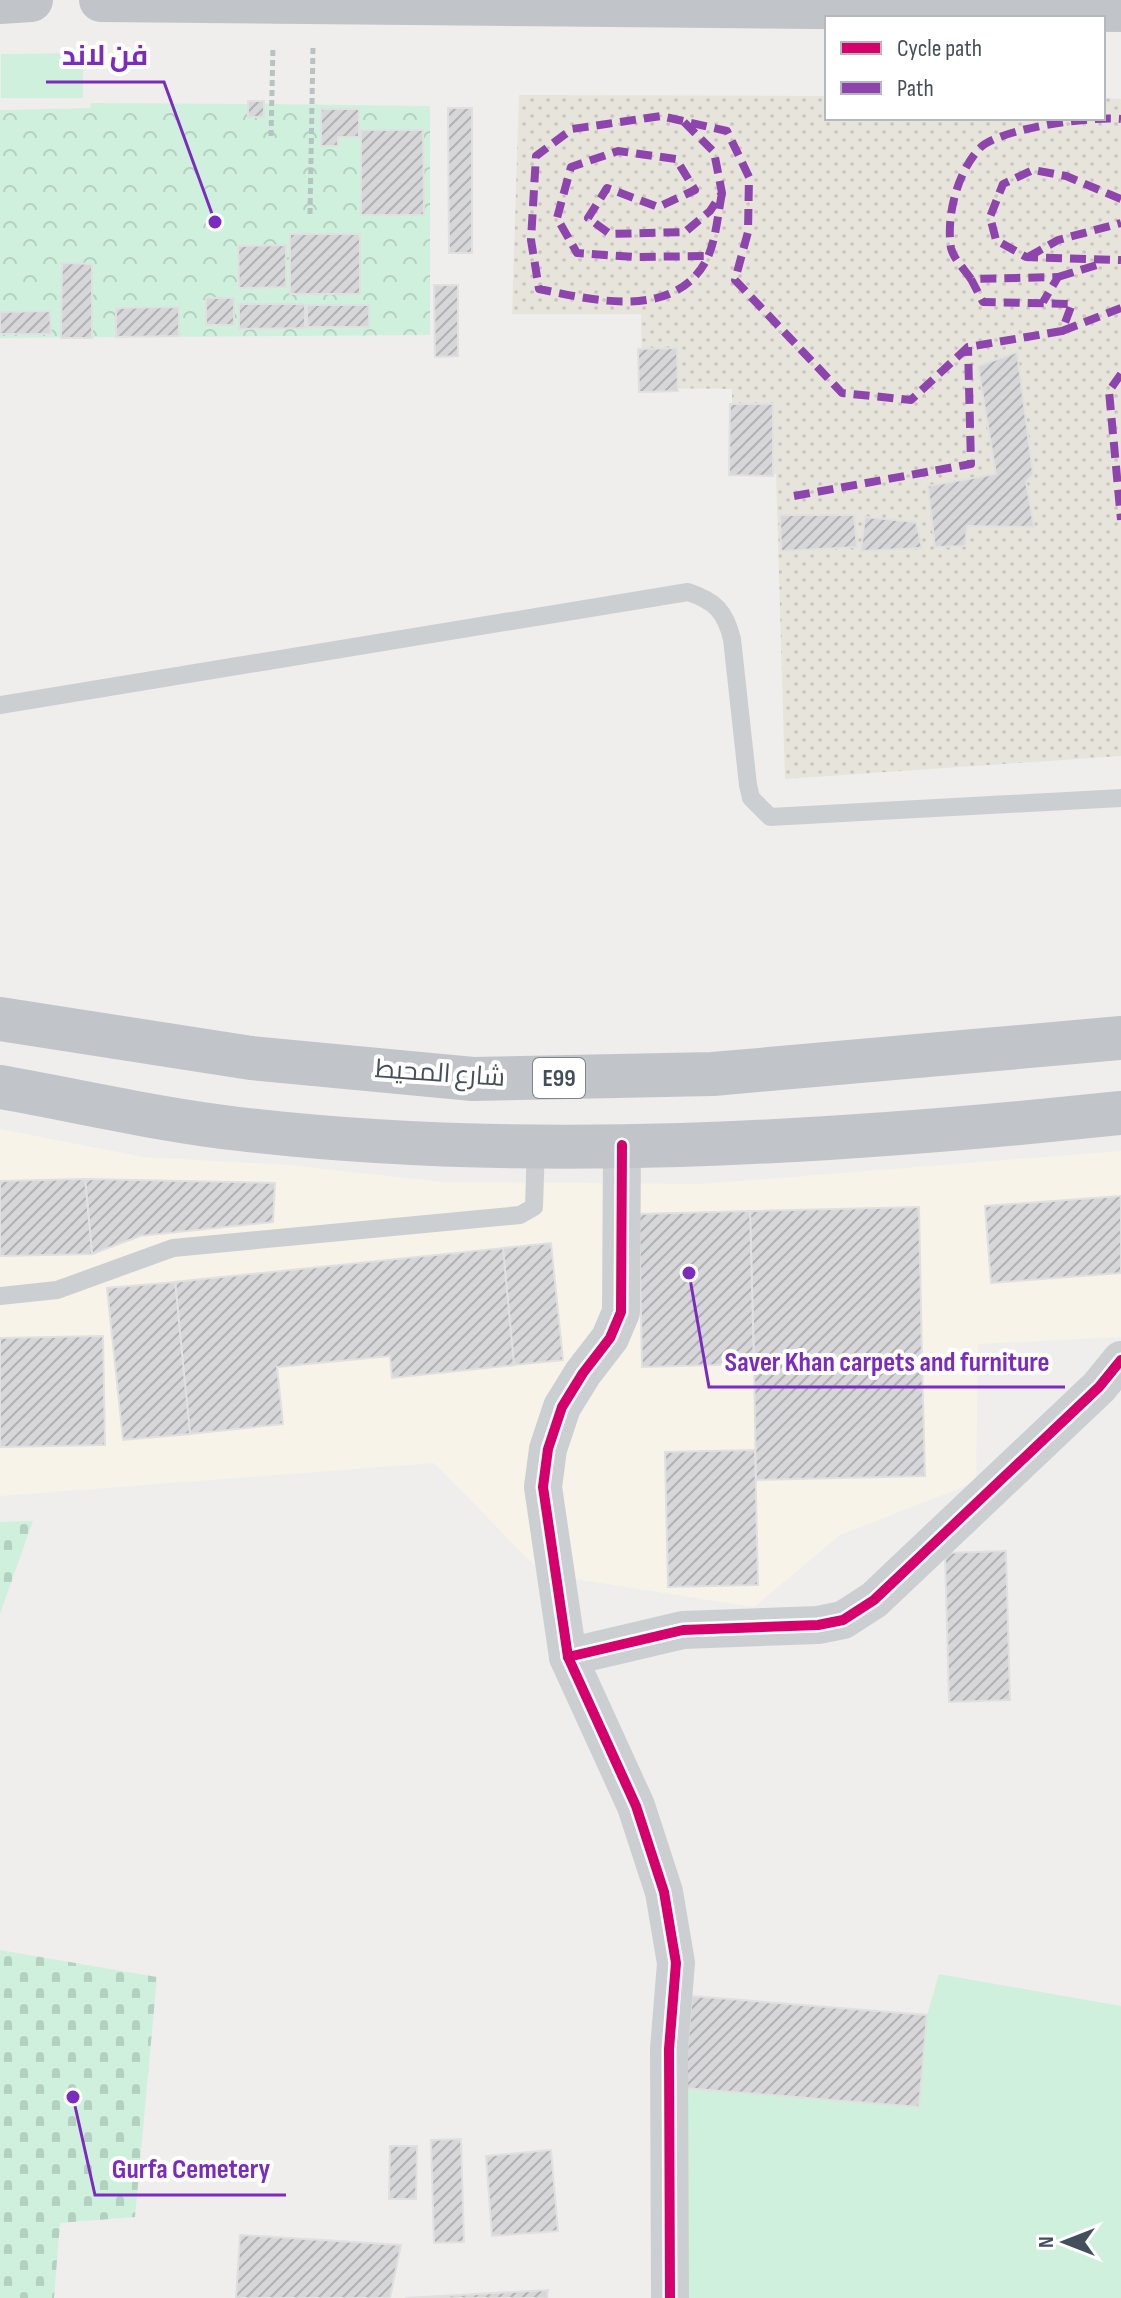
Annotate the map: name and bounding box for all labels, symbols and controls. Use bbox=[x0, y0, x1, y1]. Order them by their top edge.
legend bbox=[825, 16, 1105, 120]
callout: فن لاند bbox=[46, 30, 164, 82]
text: Cycle path bbox=[897, 34, 982, 63]
text: فن لاند bbox=[62, 40, 148, 73]
text: Path bbox=[897, 74, 934, 103]
street label: شارع المحيط bbox=[374, 1054, 506, 1094]
road number: E99 bbox=[533, 1058, 585, 1098]
callout: Saver Khan carpets and furniture bbox=[709, 1335, 1065, 1387]
text: Saver Khan carpets and furniture bbox=[725, 1346, 1049, 1379]
callout: Gurfa Cemetery bbox=[95, 2143, 286, 2195]
text: Gurfa Cemetery bbox=[112, 2153, 271, 2186]
north arrow bbox=[1025, 2202, 1105, 2282]
text: N bbox=[1033, 2236, 1060, 2248]

